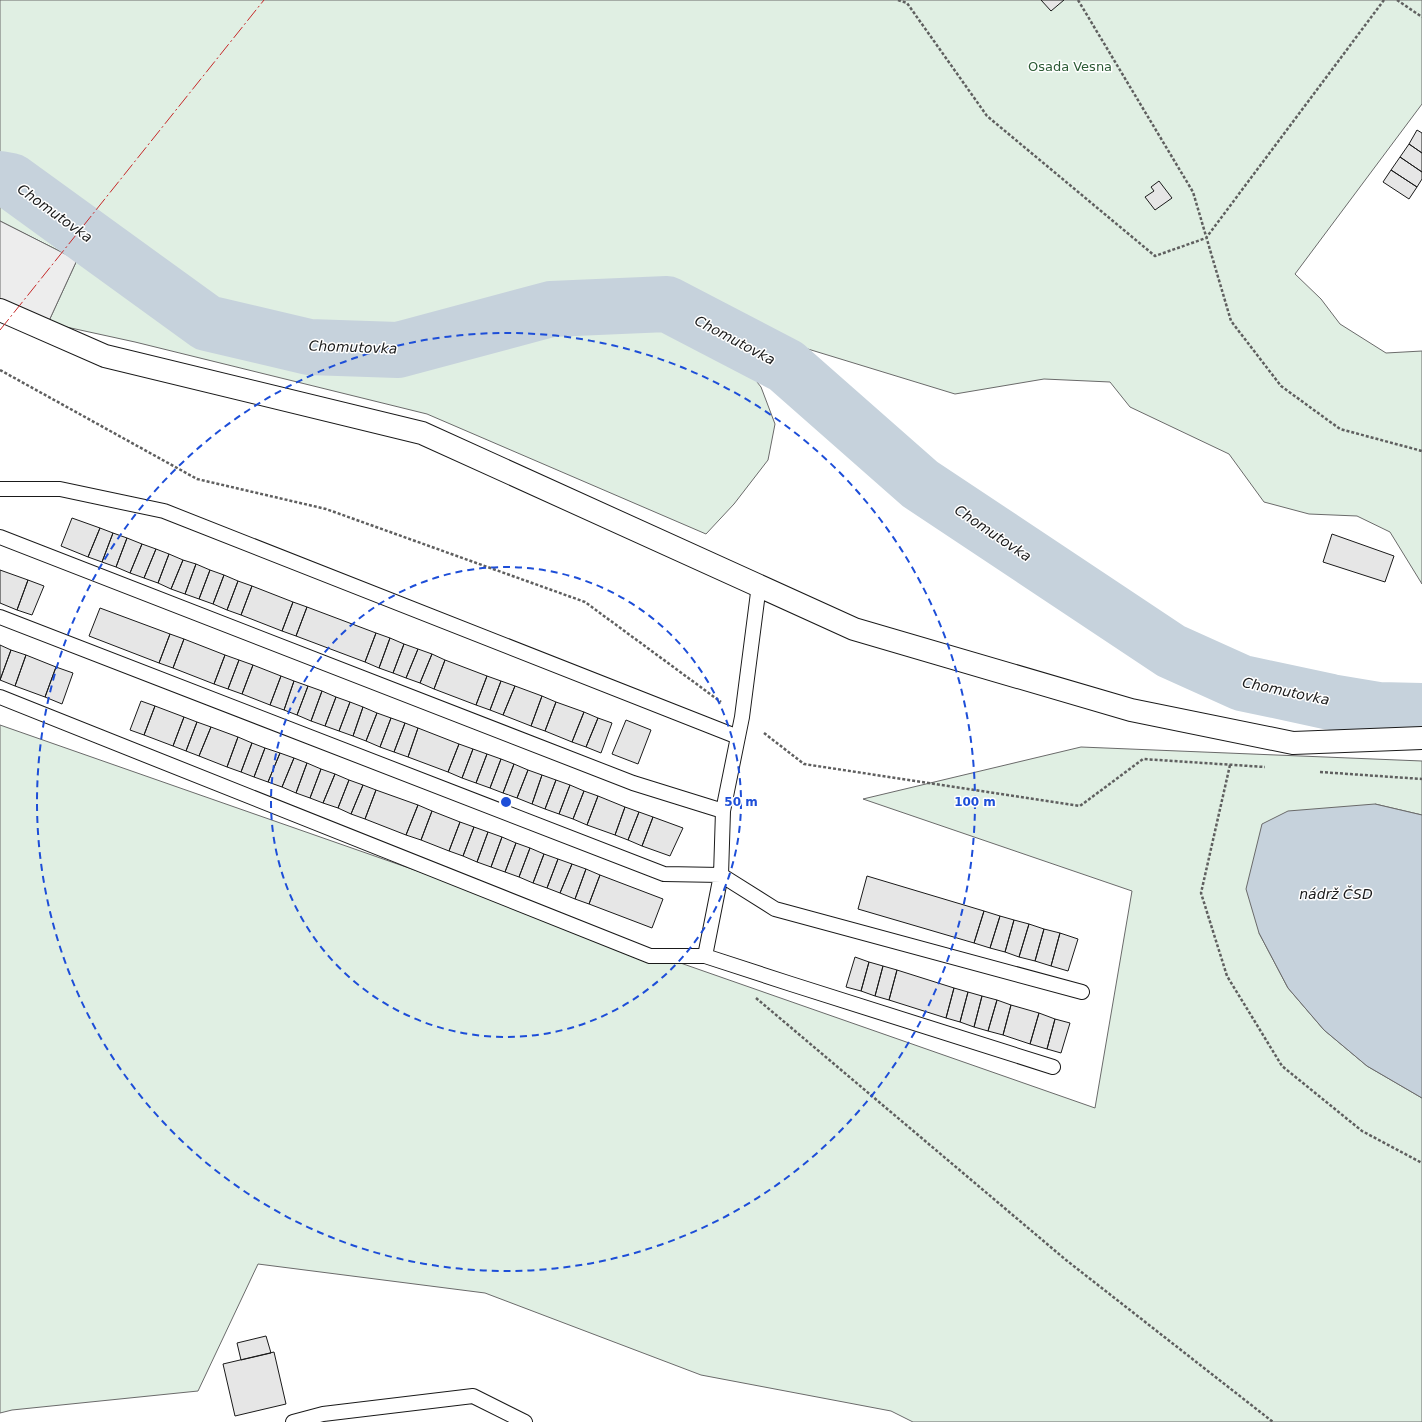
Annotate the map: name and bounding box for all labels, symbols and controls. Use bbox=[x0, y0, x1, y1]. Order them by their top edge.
park label: Osada Vesna bbox=[1028, 59, 1112, 74]
water label: Chomutovka bbox=[14, 180, 96, 246]
water label: Chomutovka bbox=[692, 312, 778, 368]
water label: Chomutovka bbox=[308, 337, 398, 357]
water label: Chomutovka bbox=[952, 502, 1034, 564]
water label: Chomutovka bbox=[1241, 674, 1331, 708]
centre of rings bbox=[499, 795, 513, 809]
text: 50 m bbox=[724, 795, 758, 809]
text: 100 m bbox=[954, 795, 996, 809]
water label: nádrž ČSD bbox=[1299, 885, 1373, 902]

